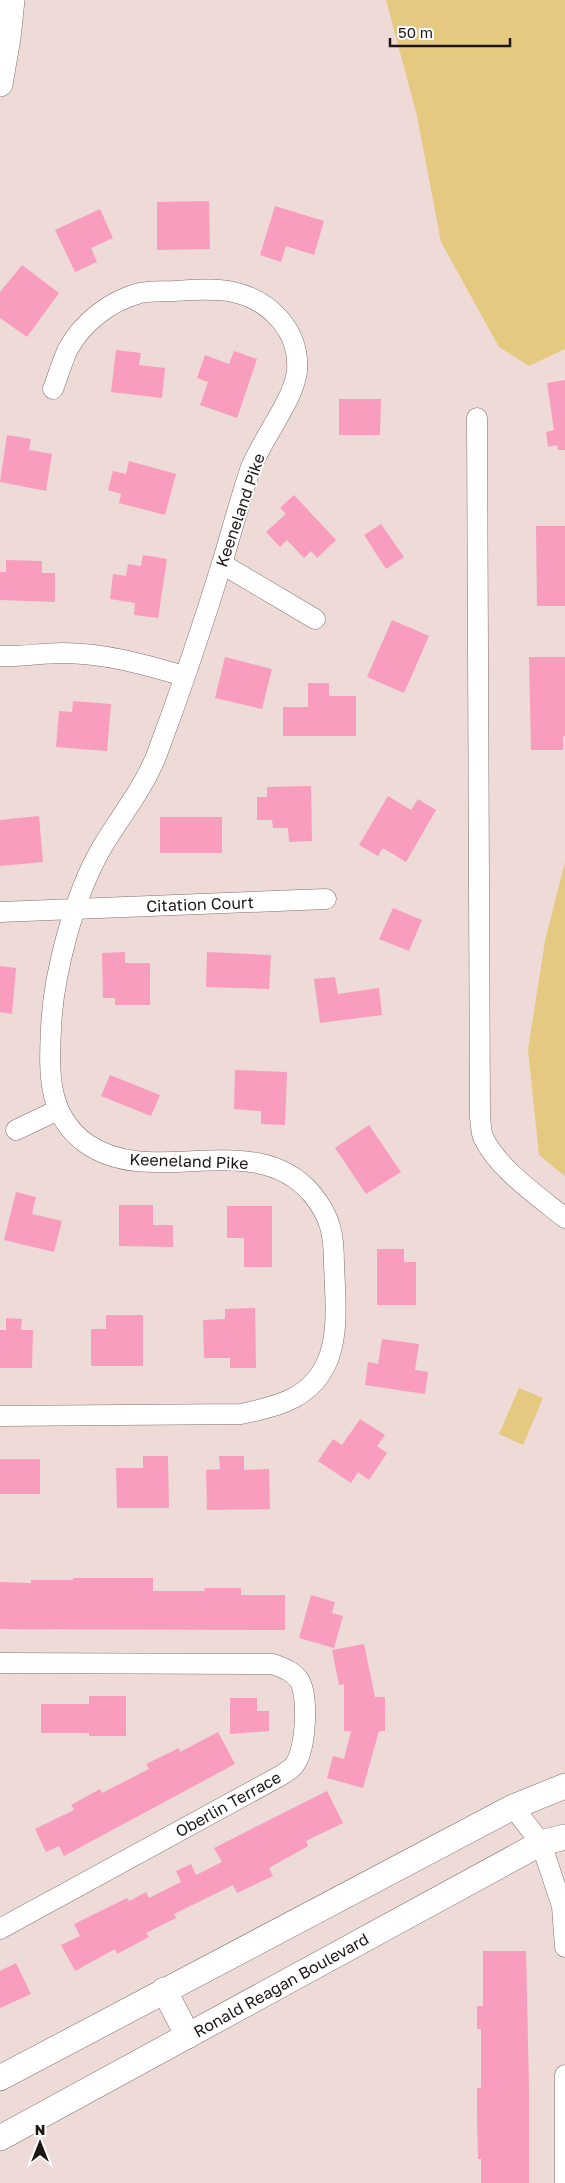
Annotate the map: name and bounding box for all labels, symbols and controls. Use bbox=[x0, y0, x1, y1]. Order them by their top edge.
scale bar bbox=[390, 15, 510, 47]
text: 50 m bbox=[398, 23, 433, 41]
street label: Keeneland Pike bbox=[211, 450, 269, 570]
street label: Citation Court bbox=[146, 892, 254, 916]
street label: Keeneland Pike bbox=[129, 1149, 249, 1173]
street label: Oberlin Terrace bbox=[172, 1767, 284, 1841]
street label: Ronald Reagan Boulevard bbox=[190, 1928, 372, 2042]
north arrow bbox=[15, 2118, 65, 2168]
text: N bbox=[35, 2121, 45, 2138]

